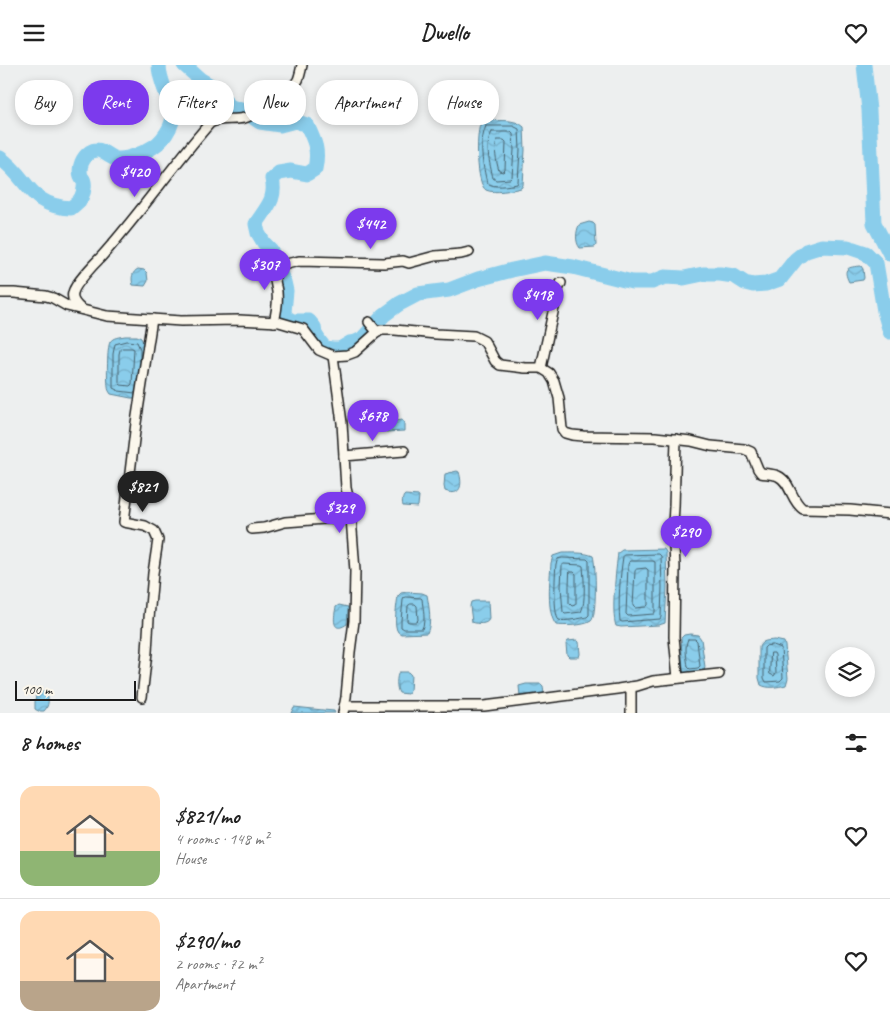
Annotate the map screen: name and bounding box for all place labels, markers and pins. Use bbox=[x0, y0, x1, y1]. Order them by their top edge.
pin: $420 bbox=[105, 155, 165, 198]
pin: $442 bbox=[341, 207, 401, 250]
pin: $307 bbox=[235, 249, 295, 291]
pin: $418 bbox=[508, 279, 568, 321]
pin: $678 bbox=[343, 399, 403, 442]
pin: $821 bbox=[113, 471, 173, 513]
pin: $329 bbox=[310, 491, 370, 534]
pin: $290 bbox=[656, 515, 716, 558]

